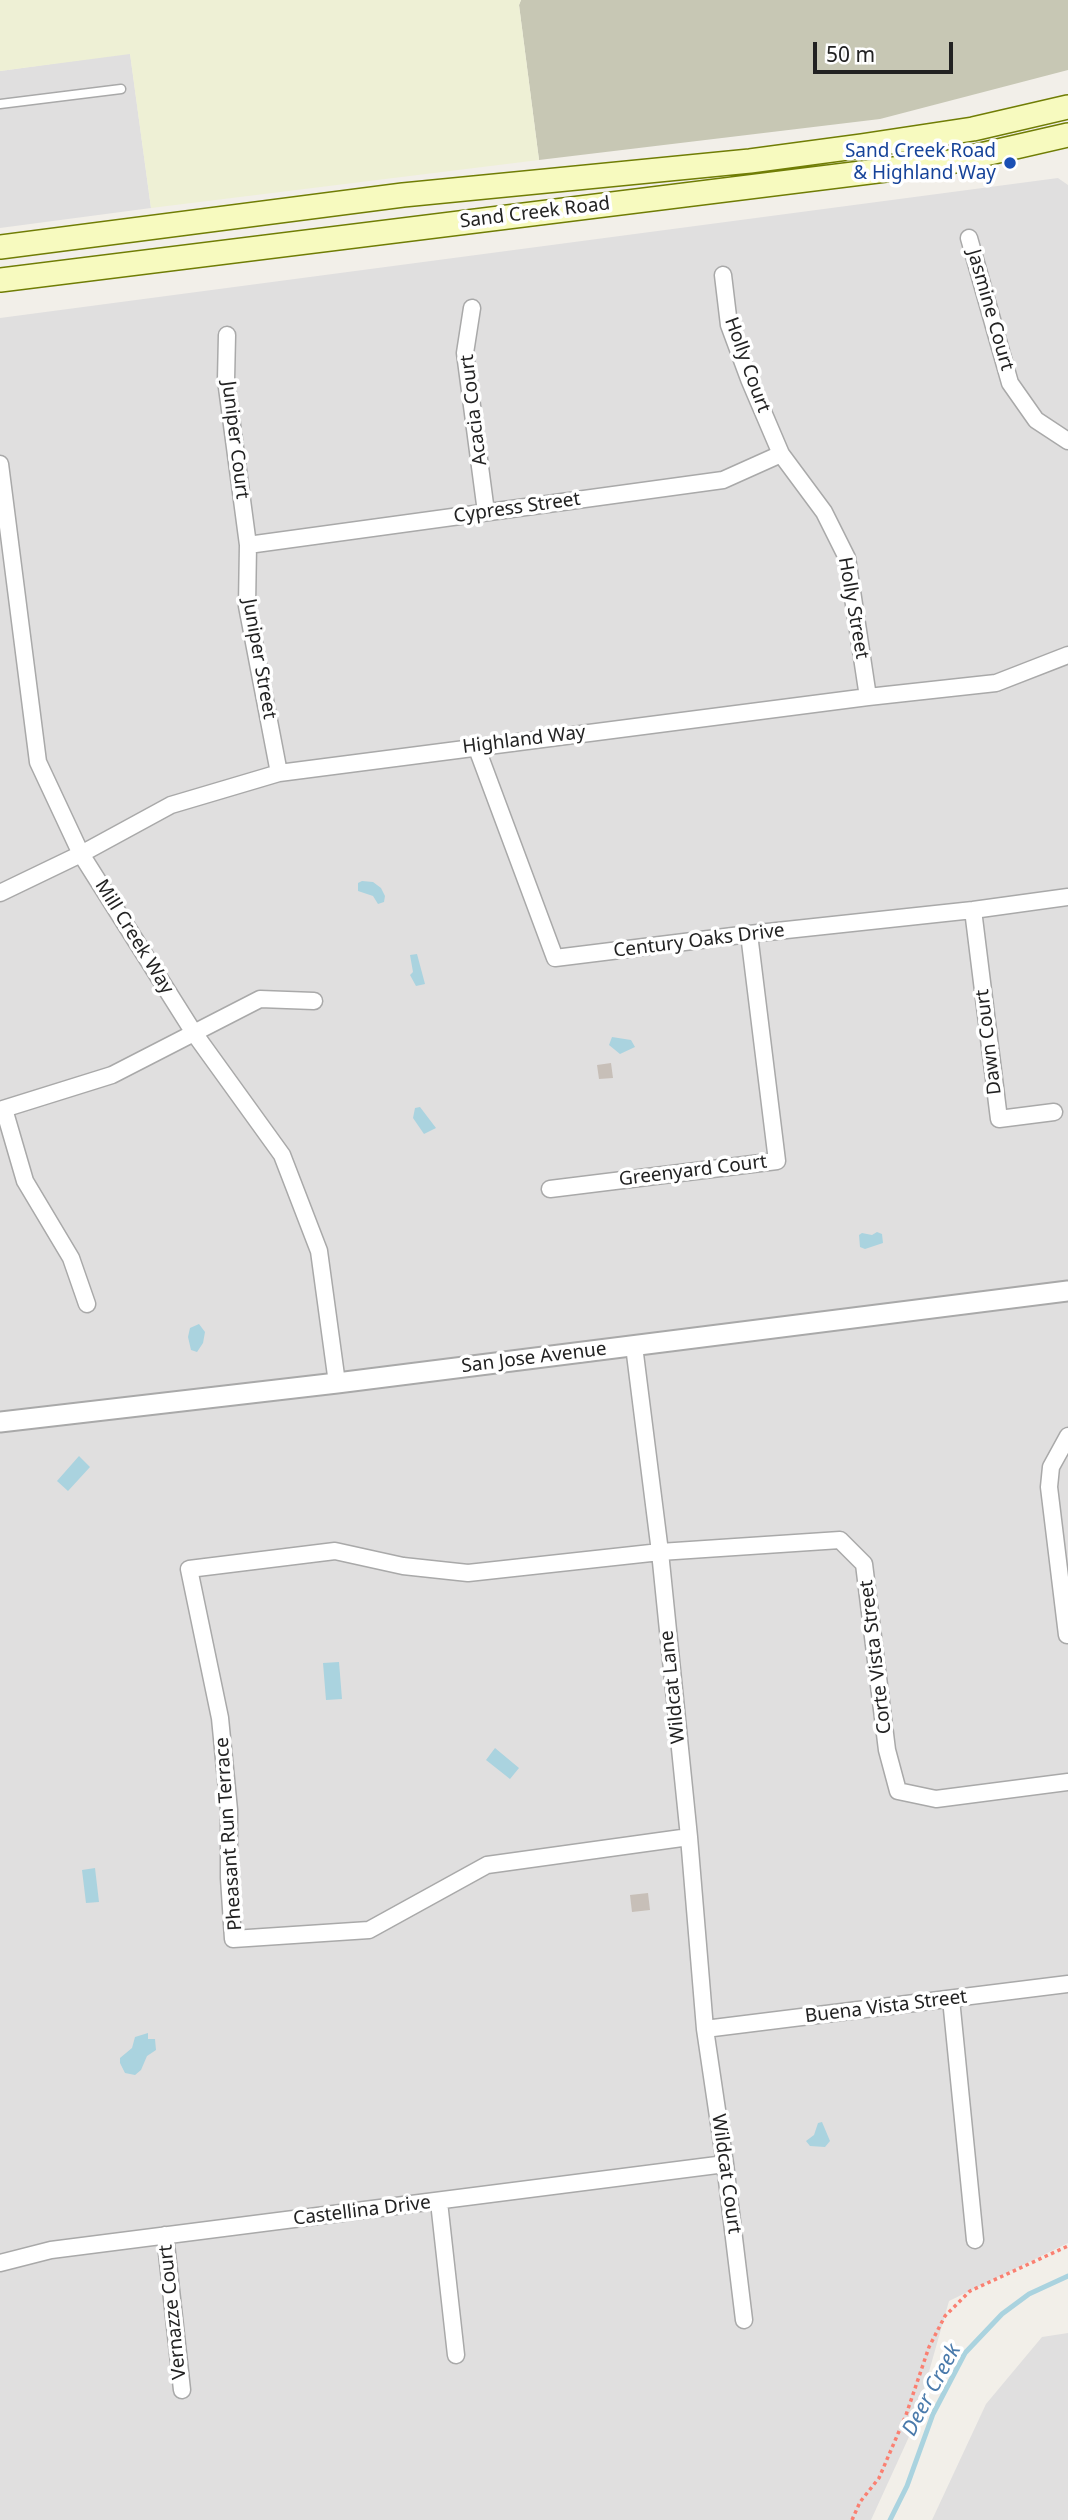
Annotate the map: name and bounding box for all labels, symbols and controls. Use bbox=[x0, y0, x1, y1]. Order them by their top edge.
scale bar bbox=[816, 28, 956, 72]
text: 50 m bbox=[826, 40, 875, 68]
place label: Sand Creek Road & Highland Way bbox=[845, 141, 996, 185]
marker: Sand Creek Road & Highland Way bbox=[1002, 155, 1018, 171]
street label: Sand Creek Road bbox=[459, 192, 611, 234]
street label: Jasmine Court bbox=[962, 247, 1018, 373]
street label: Holly Court bbox=[719, 314, 775, 416]
street label: Acacia Court bbox=[456, 353, 492, 467]
street label: Juniper Court bbox=[216, 380, 254, 500]
street label: Cypress Street bbox=[452, 488, 582, 528]
street label: Holly Street bbox=[833, 555, 873, 661]
street label: Juniper Street bbox=[237, 597, 281, 721]
street label: Highland Way bbox=[461, 721, 587, 759]
street label: Mill Creek Way bbox=[90, 876, 178, 998]
street label: Century Oaks Drive bbox=[612, 919, 786, 963]
street label: Dawn Court bbox=[971, 988, 1007, 1096]
street label: Greenyard Court bbox=[618, 1151, 768, 1191]
street label: San Jose Avenue bbox=[460, 1338, 608, 1378]
street label: Corte Vista Street bbox=[855, 1579, 897, 1735]
street label: Wildcat Lane bbox=[656, 1629, 690, 1745]
street label: Pheasant Run Terrace bbox=[211, 1736, 247, 1932]
street label: Buena Vista Street bbox=[804, 1986, 968, 2028]
street label: Wildcat Court bbox=[706, 2113, 746, 2235]
street label: Castellina Drive bbox=[292, 2191, 432, 2231]
street label: Vernazze Court bbox=[155, 2243, 191, 2381]
water label: Deer Creek bbox=[897, 2340, 967, 2440]

